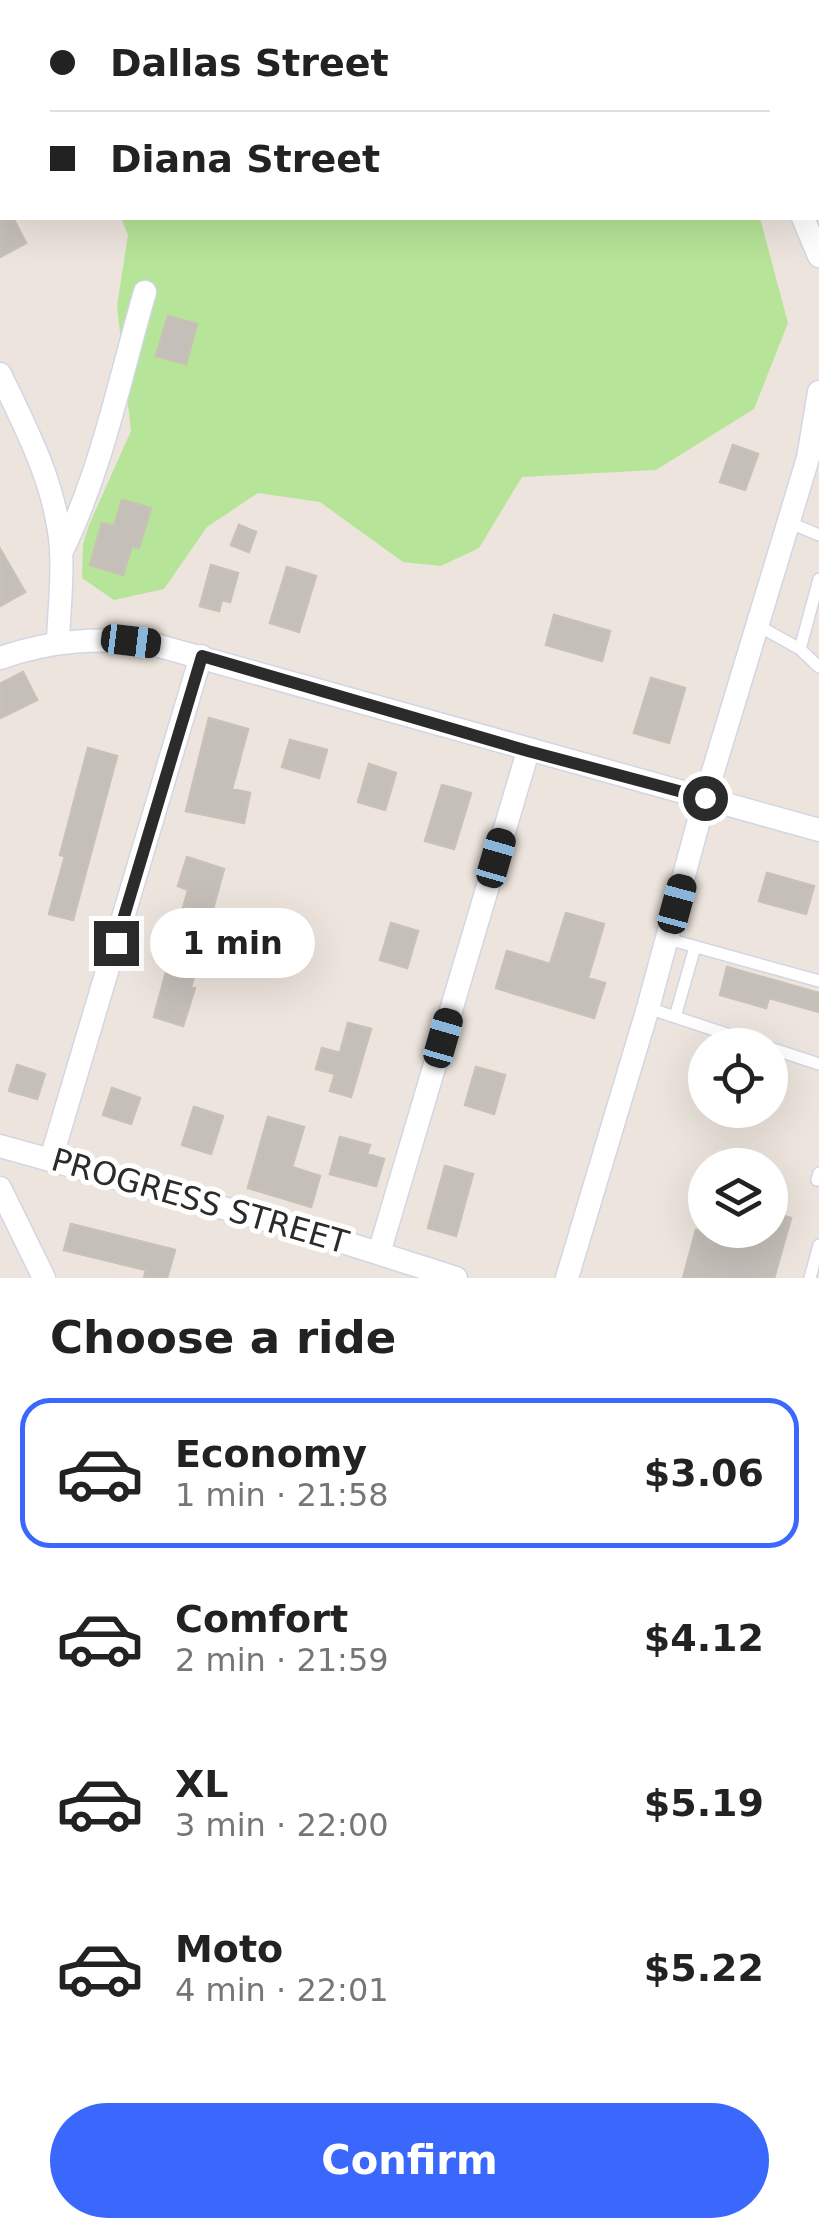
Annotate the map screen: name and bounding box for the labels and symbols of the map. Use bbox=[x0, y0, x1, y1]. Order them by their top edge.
car bbox=[99, 622, 163, 660]
route start bbox=[683, 776, 728, 821]
car bbox=[473, 825, 519, 891]
car bbox=[655, 871, 699, 937]
callout: 1 min bbox=[151, 908, 316, 978]
route end bbox=[94, 921, 139, 966]
car bbox=[420, 1005, 466, 1071]
street label: PROGRESS STREET bbox=[47, 1140, 353, 1262]

